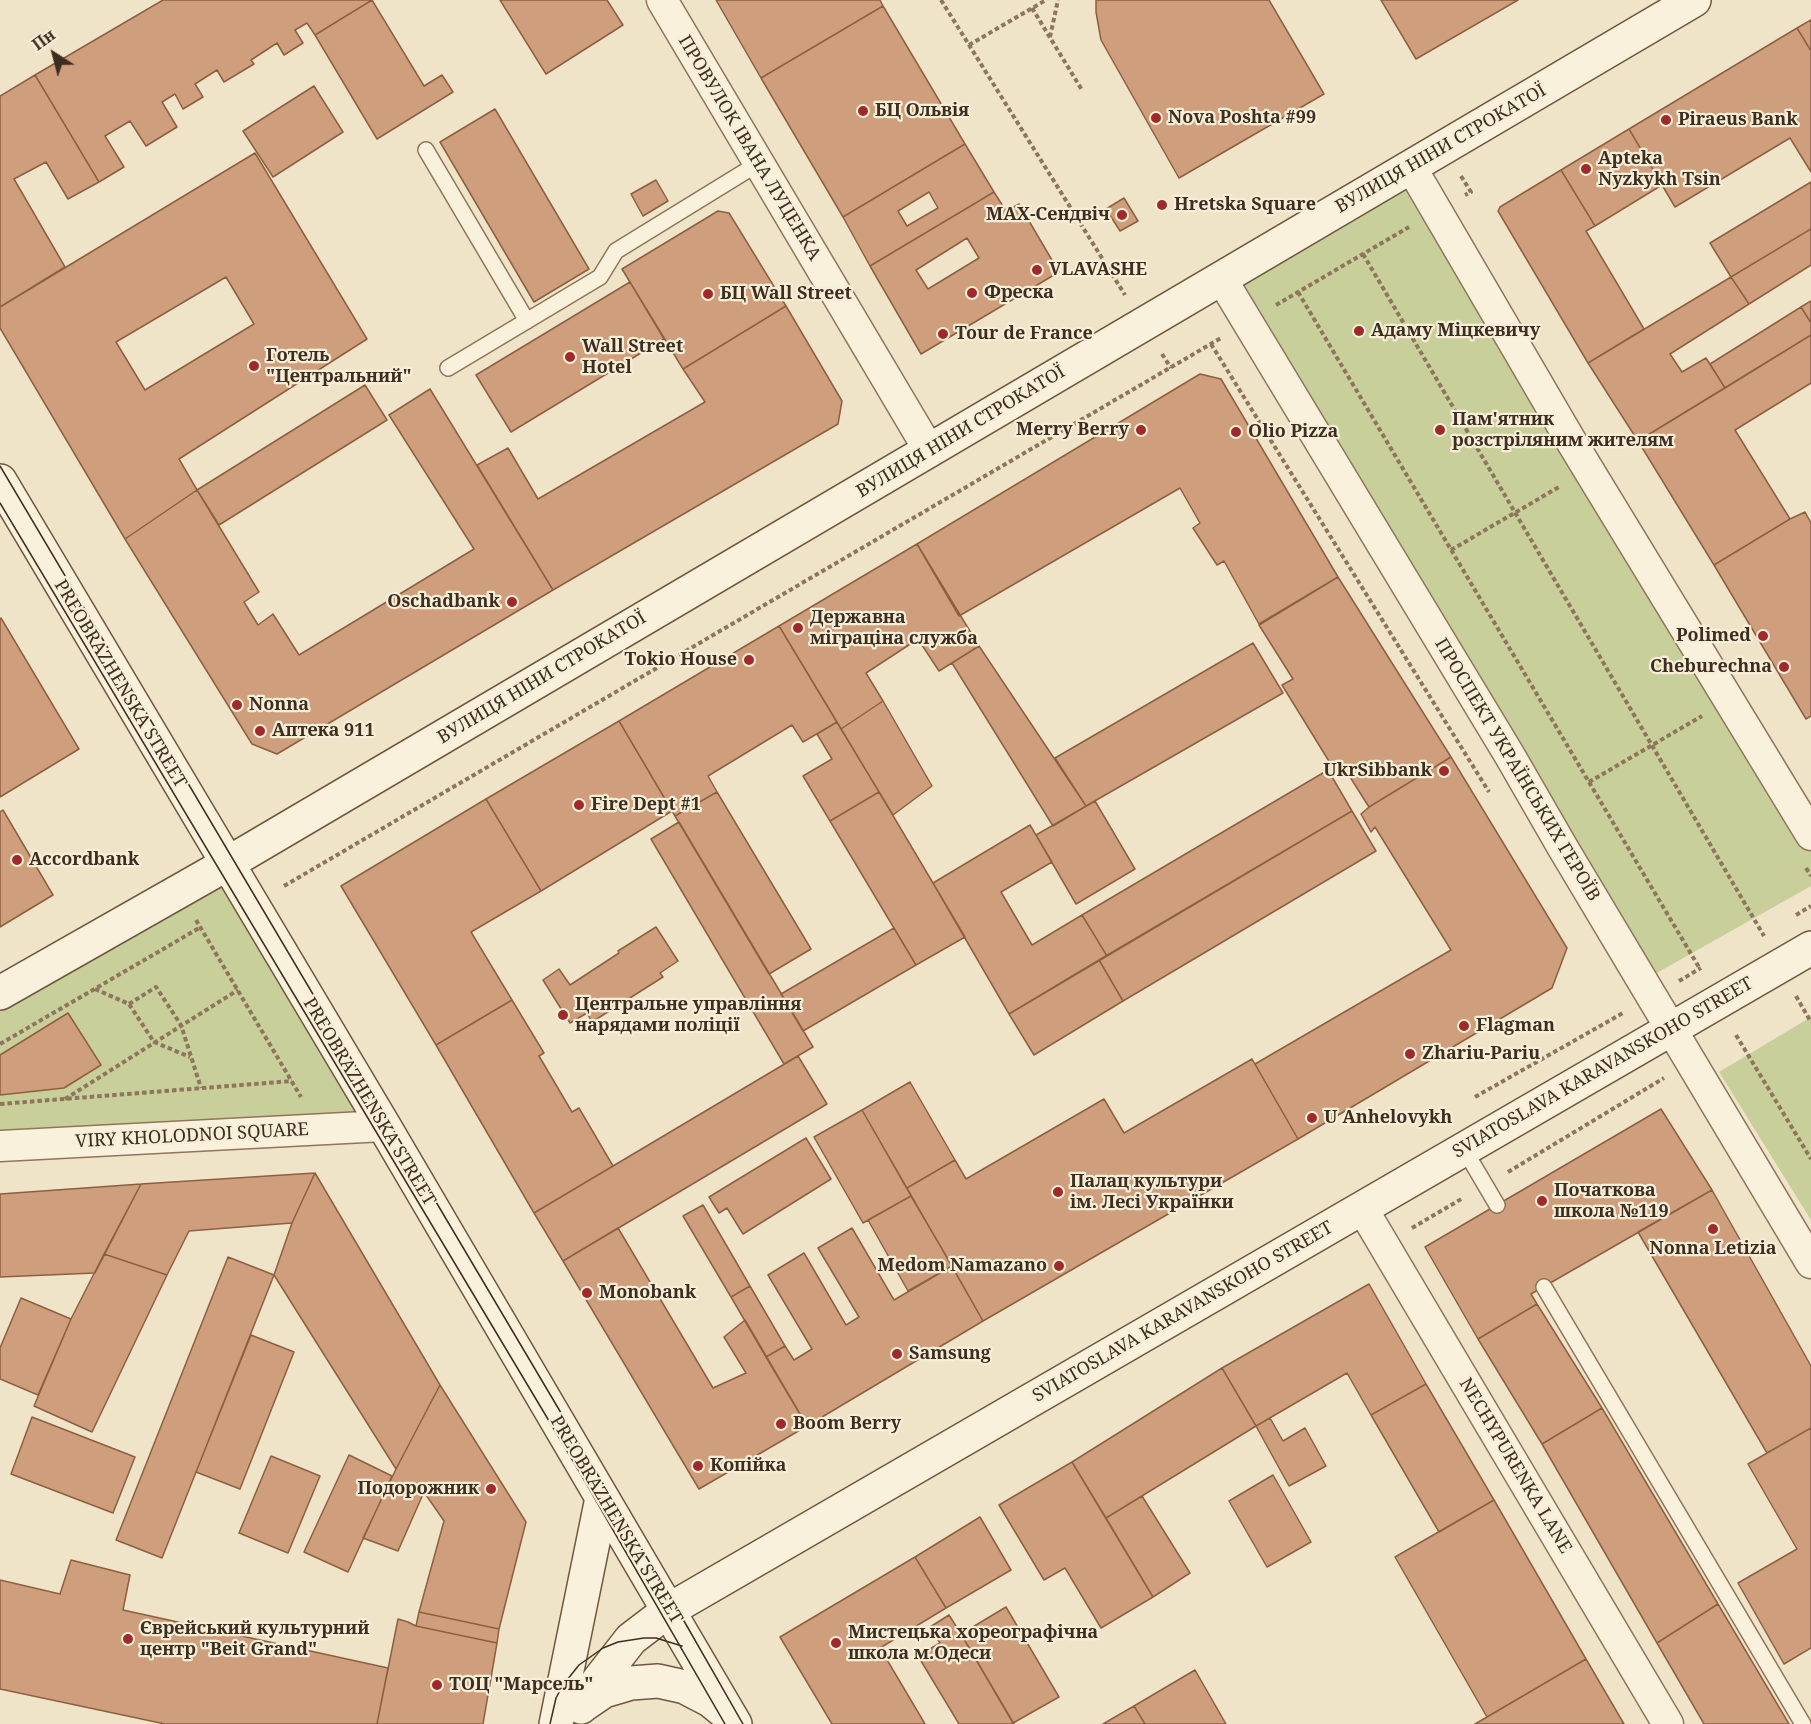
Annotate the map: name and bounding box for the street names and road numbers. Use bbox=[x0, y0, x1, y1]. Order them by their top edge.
street label: ПРОВУЛОК ІВАНА ЛУЦЕНКА bbox=[673, 32, 825, 264]
street label: ВУЛИЦЯ НІНИ СТРОКАТОЇ bbox=[1332, 80, 1550, 218]
street label: ВУЛИЦЯ НІНИ СТРОКАТОЇ bbox=[853, 361, 1069, 503]
street label: PREOBRAZHENSKA STREET bbox=[49, 576, 191, 792]
street label: ВУЛИЦЯ НІНИ СТРОКАТОЇ bbox=[434, 607, 650, 749]
street label: ПРОСПЕКТ УКРАЇНСЬКИХ ГЕРОЇВ bbox=[1430, 635, 1604, 905]
street label: SVIATOSLAVA KARAVANSKOHO STREET bbox=[1449, 973, 1757, 1163]
street label: PREOBRAZHENSKA STREET bbox=[298, 994, 440, 1210]
street label: VIRY KHOLODNOI SQUARE bbox=[75, 1119, 309, 1153]
street label: SVIATOSLAVA KARAVANSKOHO STREET bbox=[1029, 1217, 1337, 1407]
street label: NECHYPURENKA LANE bbox=[1454, 1374, 1576, 1558]
street label: PREOBRAZHENSKA STREET bbox=[545, 1412, 687, 1628]

